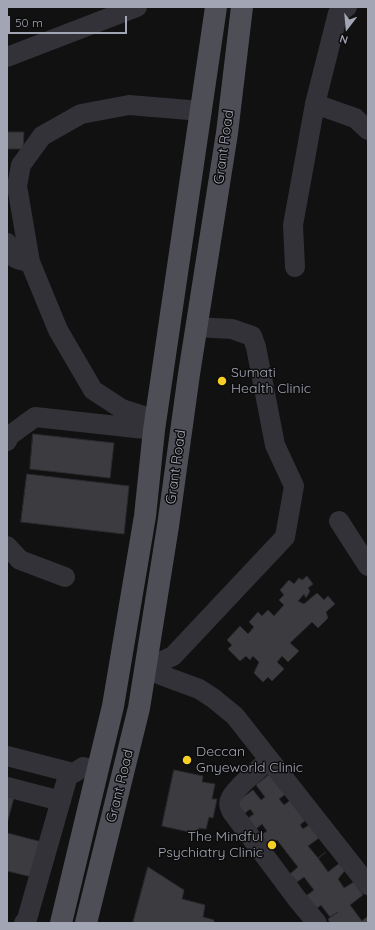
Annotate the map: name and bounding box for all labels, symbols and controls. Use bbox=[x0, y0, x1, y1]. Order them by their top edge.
scale bar bbox=[10, 8, 129, 34]
north arrow bbox=[327, 8, 367, 48]
text: 50 m bbox=[15, 15, 43, 30]
text: N bbox=[338, 32, 350, 47]
street label: Grant Road bbox=[210, 109, 238, 185]
place label: Sumati Health Clinic bbox=[231, 365, 311, 398]
marker: Sumati Health Clinic bbox=[216, 375, 228, 387]
street label: Grant Road bbox=[162, 429, 190, 505]
place label: Deccan Gnyeworld Clinic bbox=[196, 744, 303, 776]
street label: Grant Road bbox=[103, 748, 137, 824]
marker: Deccan Gnyeworld Clinic bbox=[181, 754, 193, 766]
place label: The Mindful Psychiatry Clinic bbox=[158, 829, 263, 862]
marker: The Mindful Psychiatry Clinic bbox=[266, 839, 278, 851]

